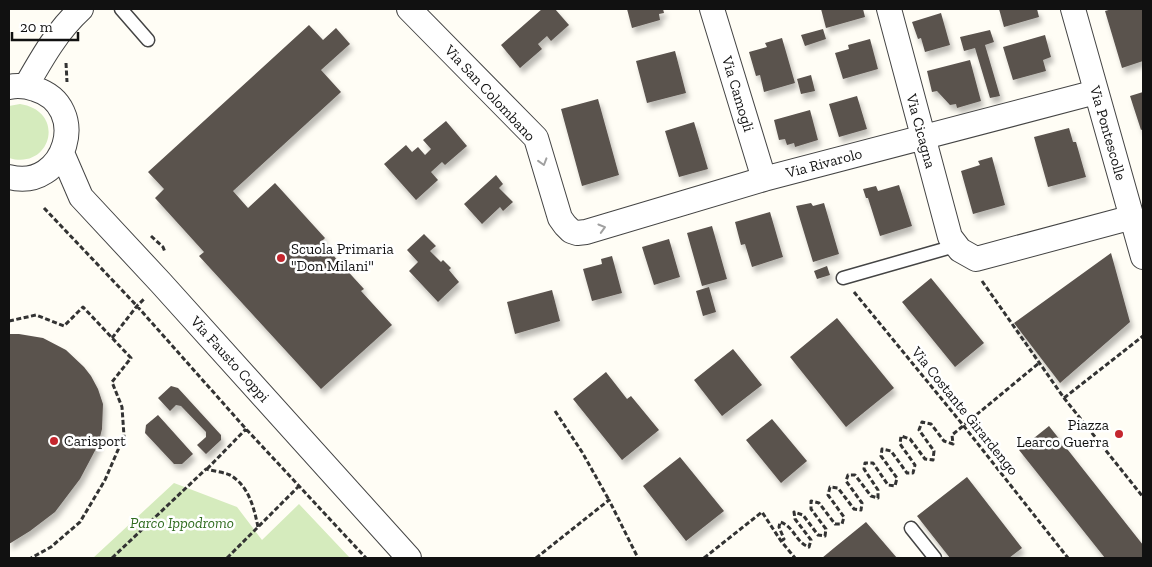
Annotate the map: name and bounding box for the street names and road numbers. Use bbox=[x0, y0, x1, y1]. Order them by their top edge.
street label: Via San Colombano bbox=[440, 40, 539, 145]
street label: Via Camogli bbox=[718, 53, 758, 134]
street label: Via Pontescolle bbox=[1086, 83, 1130, 182]
street label: Via Cicagna bbox=[902, 91, 940, 170]
street label: Via Rivarolo bbox=[783, 144, 864, 182]
street label: Via Fausto Coppi bbox=[186, 312, 273, 406]
street label: Via Costante Girardengo bbox=[907, 342, 1022, 479]

